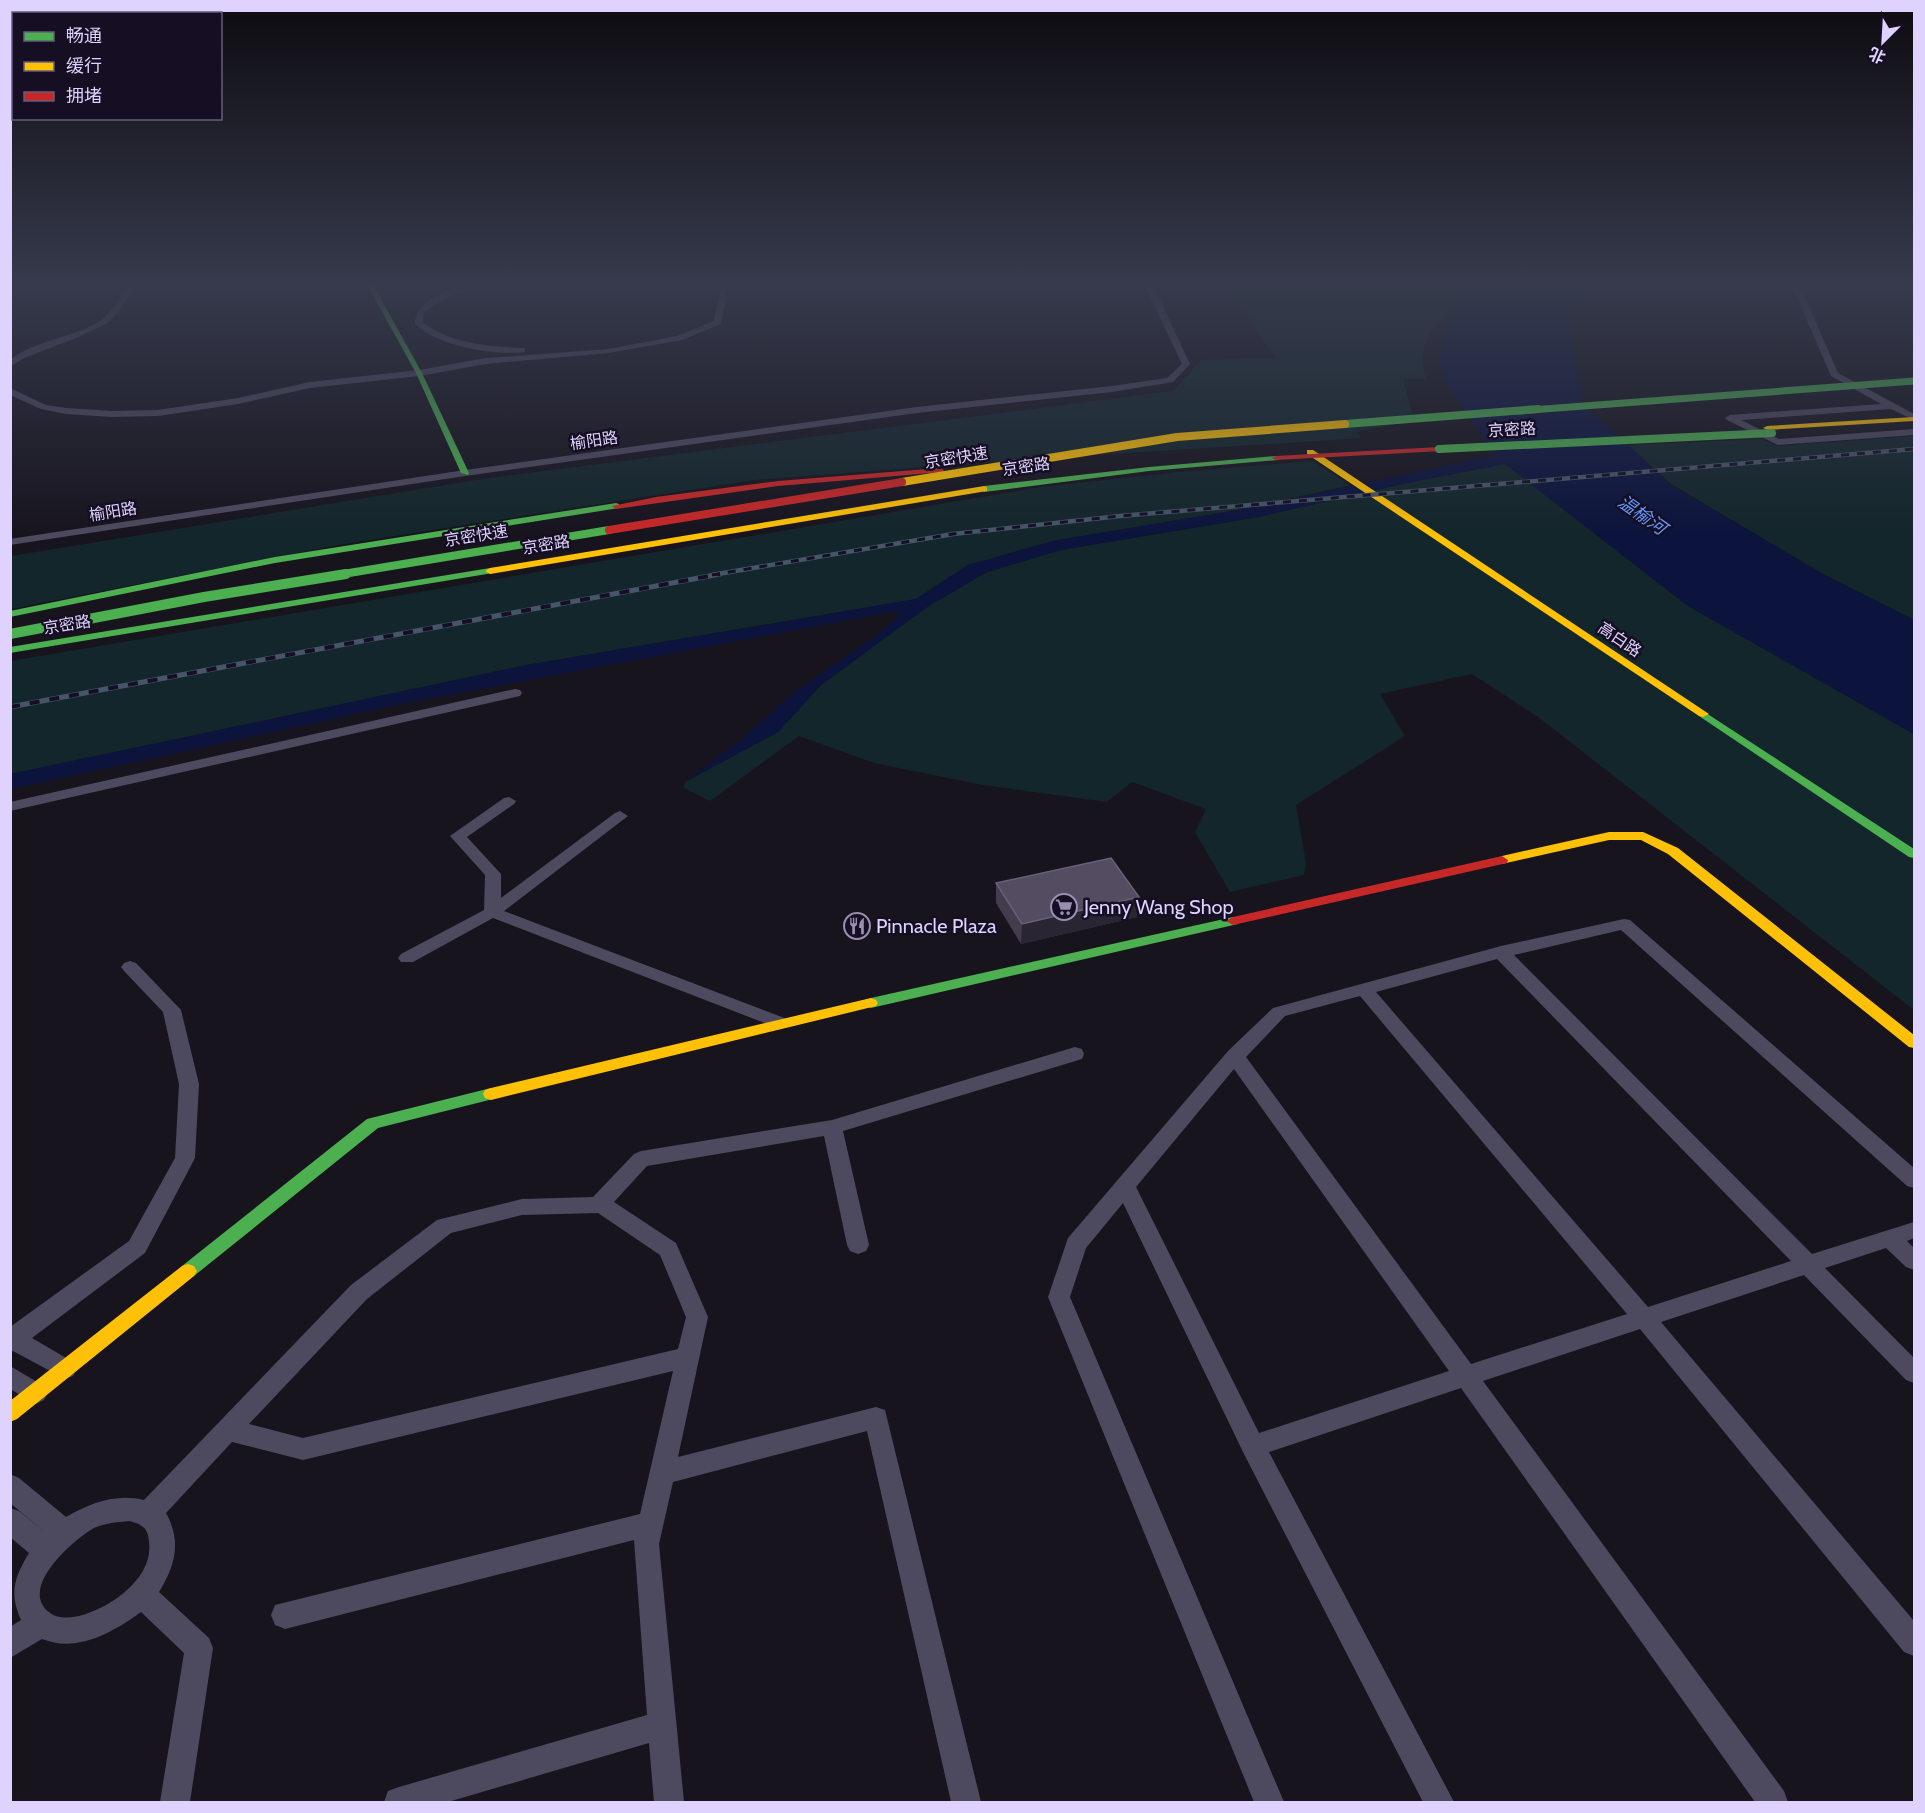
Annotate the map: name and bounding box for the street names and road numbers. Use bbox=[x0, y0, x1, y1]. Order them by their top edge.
street label: 京密路 bbox=[1488, 419, 1536, 440]
street label: 榆阳路 bbox=[569, 428, 619, 453]
street label: 京密快速 bbox=[923, 443, 989, 472]
street label: 京密路 bbox=[1001, 454, 1051, 479]
street label: 榆阳路 bbox=[88, 498, 138, 525]
street label: 京密快速 bbox=[443, 521, 509, 550]
street label: 京密路 bbox=[521, 531, 571, 558]
street label: 京密路 bbox=[42, 611, 92, 638]
street label: 高白路 bbox=[1595, 618, 1645, 661]

